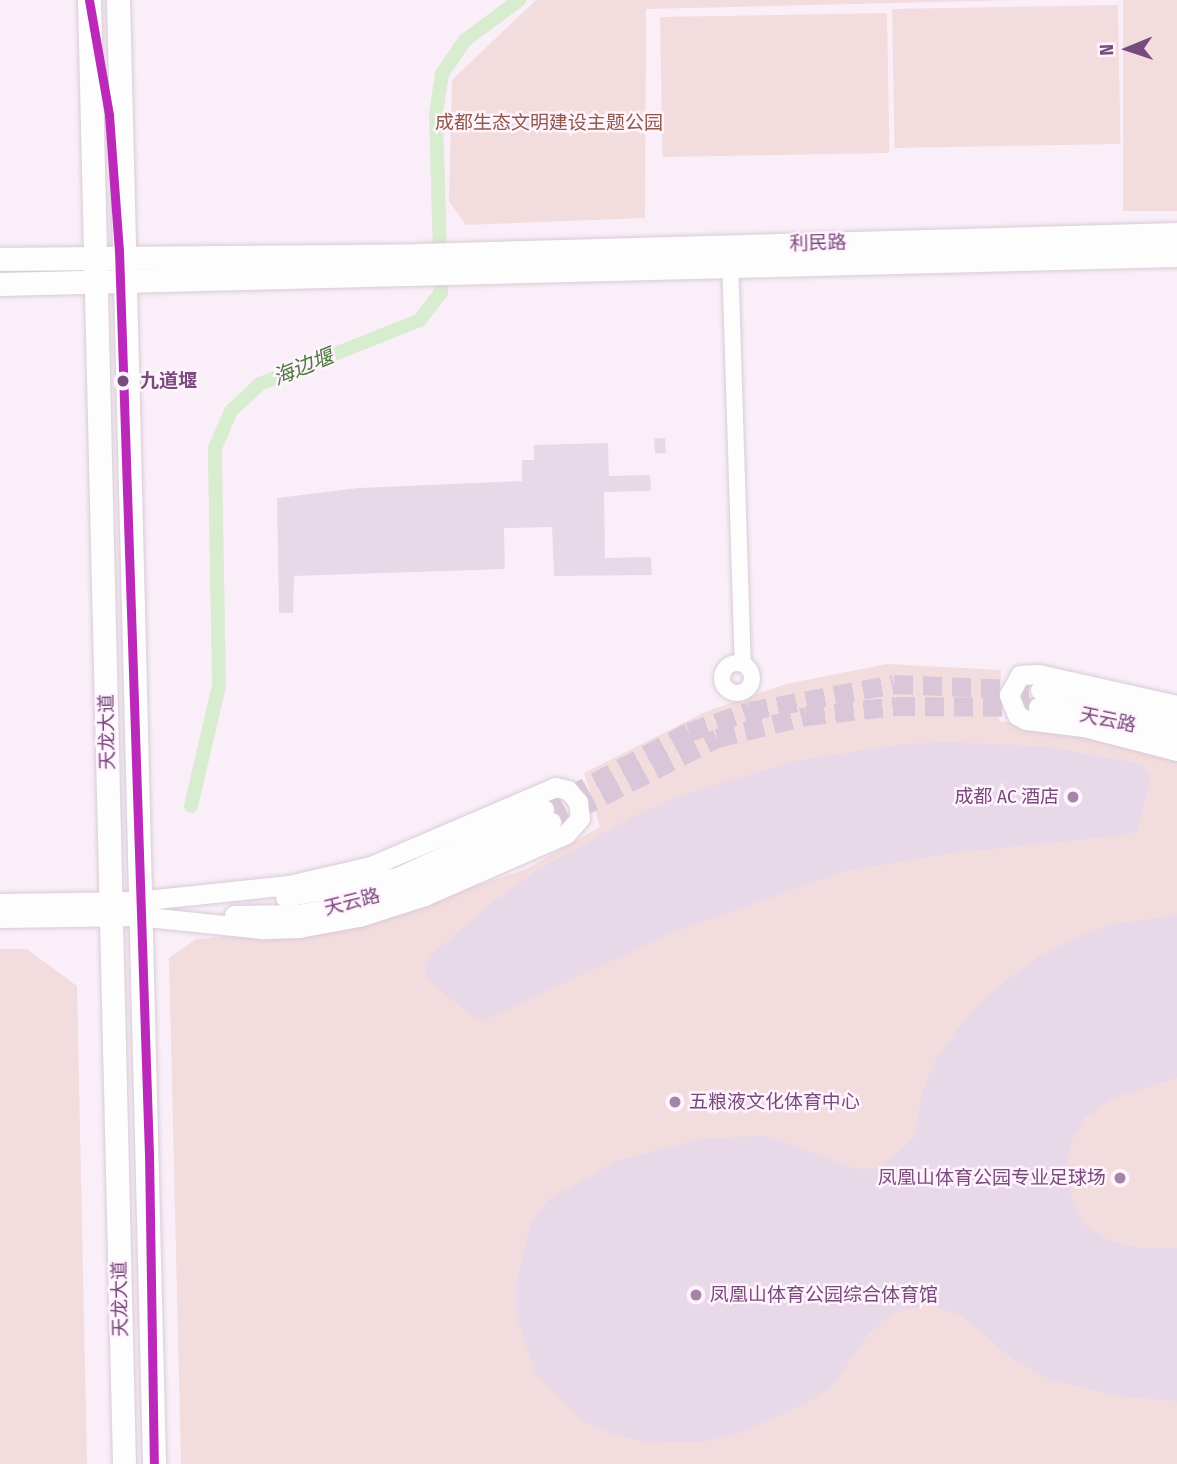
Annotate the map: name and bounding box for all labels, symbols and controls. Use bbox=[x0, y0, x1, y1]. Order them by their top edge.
north arrow bbox=[1093, 14, 1163, 84]
text: N bbox=[1095, 44, 1118, 56]
park label: 成都生态文明建设主题公园 bbox=[435, 112, 663, 134]
street label: 利民路 bbox=[789, 231, 847, 255]
water label: 海边堰 bbox=[269, 344, 337, 390]
marker: 九道堰 bbox=[112, 370, 134, 392]
place label: 九道堰 bbox=[140, 370, 197, 392]
street label: 天龙大道 bbox=[95, 694, 119, 770]
street label: 天云路 bbox=[1078, 703, 1138, 737]
place label: 成都 AC 酒店 bbox=[955, 786, 1059, 808]
marker: 成都 AC 酒店 bbox=[1065, 789, 1081, 805]
street label: 天云路 bbox=[322, 884, 382, 920]
place label: 五粮液文化体育中心 bbox=[689, 1091, 860, 1113]
marker: 五粮液文化体育中心 bbox=[667, 1094, 683, 1110]
place label: 凤凰山体育公园专业足球场 bbox=[878, 1167, 1106, 1189]
marker: 凤凰山体育公园专业足球场 bbox=[1112, 1170, 1128, 1186]
street label: 天龙大道 bbox=[108, 1261, 132, 1337]
place label: 凤凰山体育公园综合体育馆 bbox=[710, 1284, 938, 1306]
marker: 凤凰山体育公园综合体育馆 bbox=[688, 1287, 704, 1303]

